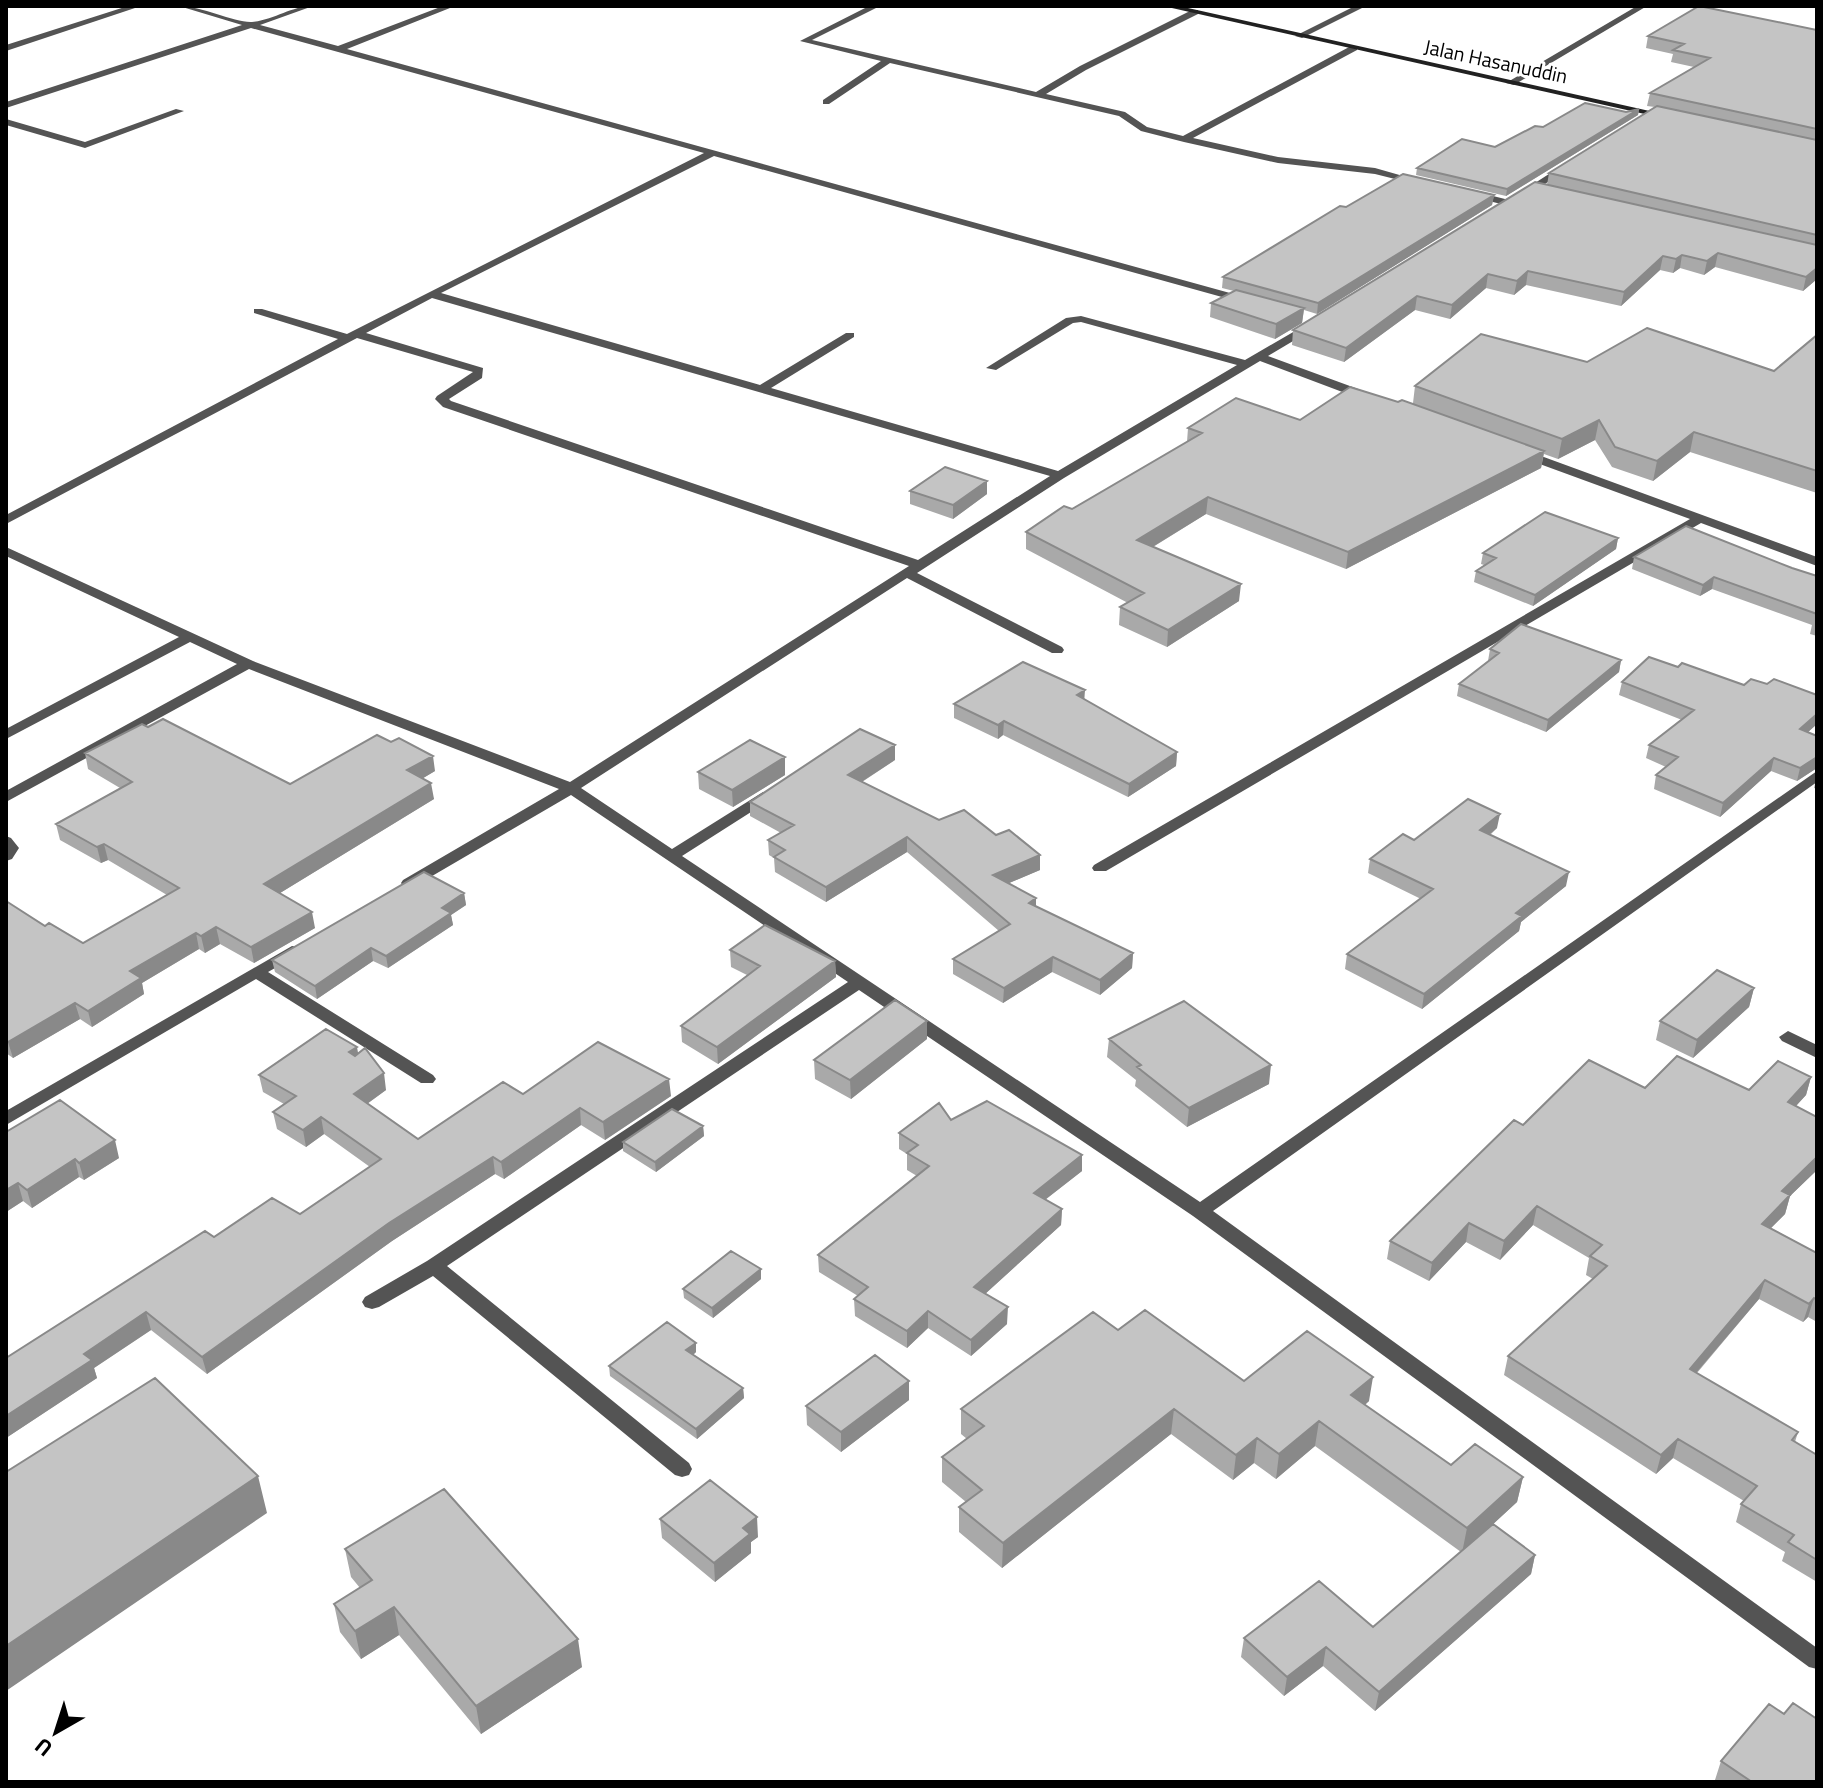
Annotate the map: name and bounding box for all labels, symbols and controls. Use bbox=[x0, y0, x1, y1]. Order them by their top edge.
street label: Jalan Hasanuddin bbox=[1421, 31, 1571, 91]
north arrow bbox=[16, 1692, 96, 1772]
text: U bbox=[27, 1730, 60, 1765]

